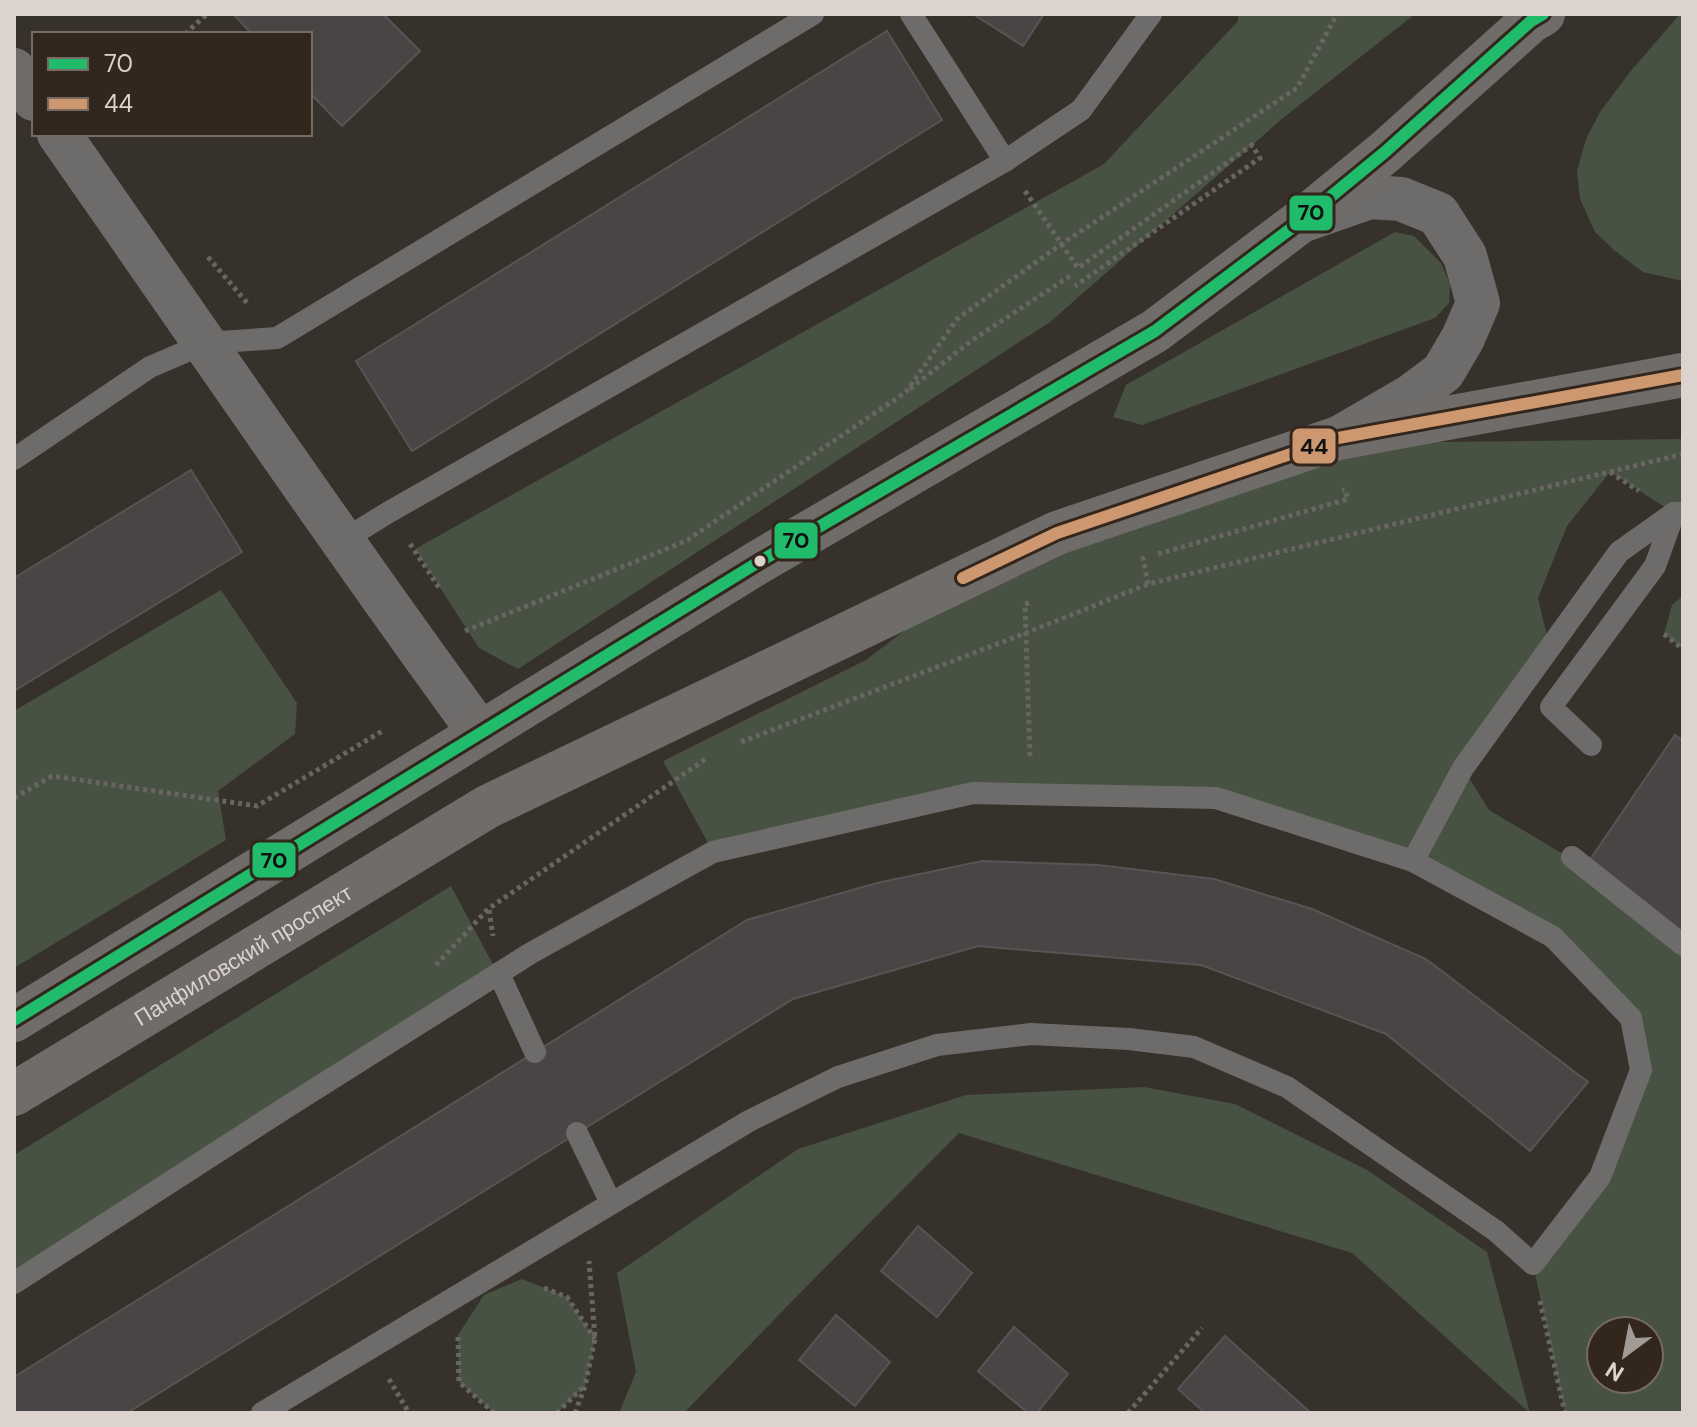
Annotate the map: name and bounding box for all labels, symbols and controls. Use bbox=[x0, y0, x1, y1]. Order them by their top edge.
legend bbox=[32, 32, 312, 136]
text: 70 bbox=[104, 48, 133, 79]
text: 44 bbox=[104, 88, 133, 119]
line badge: 70 bbox=[1288, 194, 1334, 232]
text: 70 bbox=[1297, 198, 1325, 227]
line badge: 44 bbox=[1291, 427, 1337, 465]
text: 44 bbox=[1300, 432, 1328, 461]
line badge: 70 bbox=[773, 521, 819, 560]
text: 70 bbox=[782, 526, 810, 555]
unlabelled marker bbox=[752, 553, 768, 569]
line badge: 70 bbox=[251, 841, 297, 879]
text: 70 bbox=[260, 846, 288, 875]
street label: Панфиловский проспект bbox=[129, 878, 358, 1033]
north arrow bbox=[1585, 1315, 1665, 1395]
text: N bbox=[1600, 1355, 1629, 1388]

